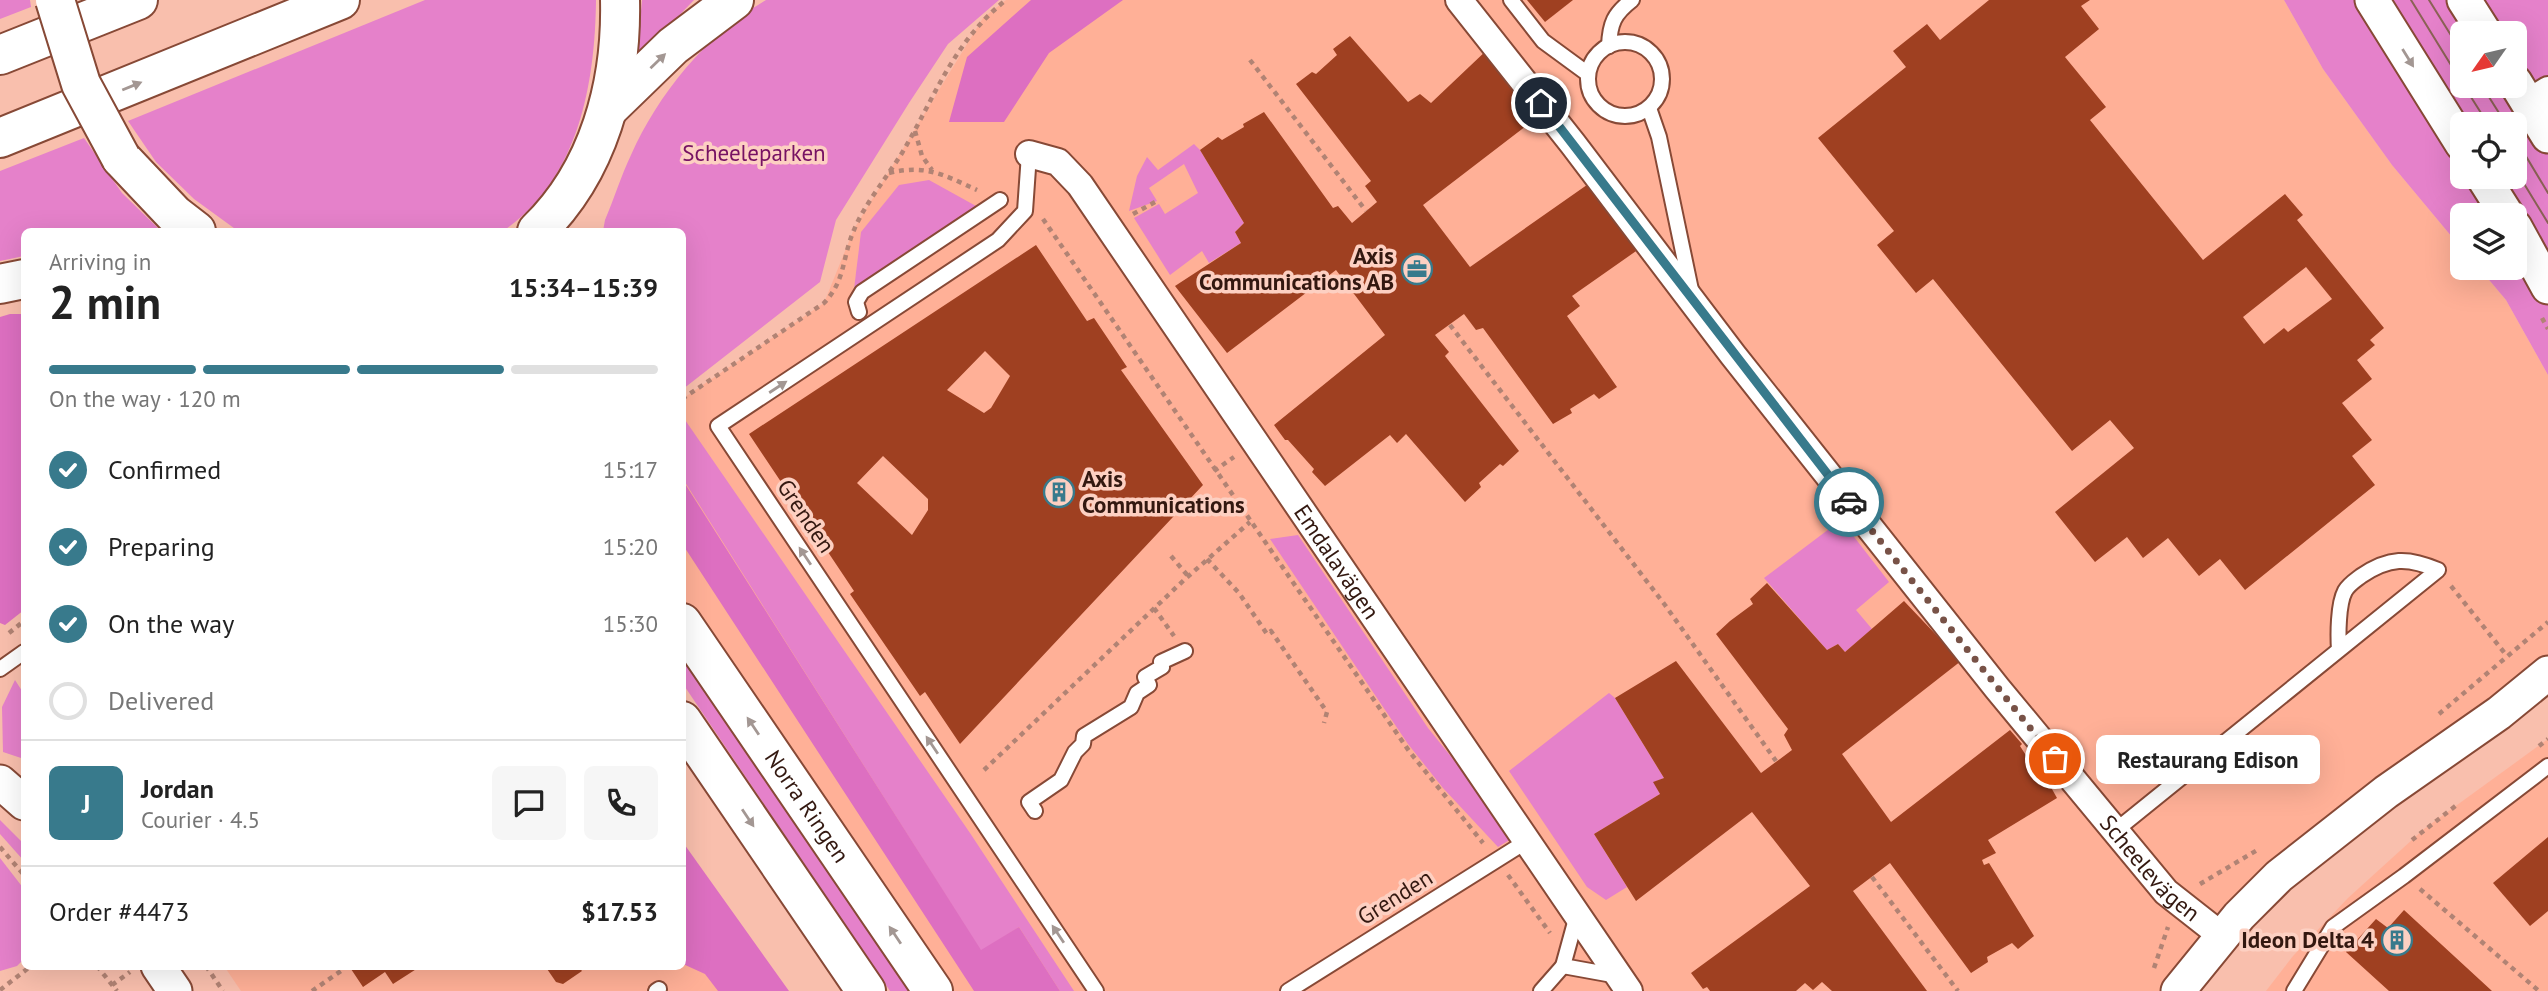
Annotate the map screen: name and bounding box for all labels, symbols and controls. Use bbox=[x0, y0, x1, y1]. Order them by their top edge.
north arrow bbox=[2450, 21, 2527, 98]
map controls bbox=[2450, 21, 2527, 280]
one-way arrow bbox=[2402, 48, 2415, 68]
one-way arrow bbox=[649, 52, 666, 69]
pin bbox=[1511, 73, 1571, 133]
one-way arrow bbox=[121, 80, 142, 91]
icon: home bbox=[1522, 84, 1560, 122]
button: locate bbox=[2450, 112, 2527, 189]
park label: Scheeleparken bbox=[682, 138, 826, 167]
button: layers bbox=[2450, 203, 2527, 280]
place label: Axis Communications AB bbox=[1199, 241, 1394, 296]
text: Arriving in bbox=[49, 247, 151, 276]
office icon: Axis Communications AB bbox=[1400, 252, 1434, 286]
text: 15:34–15:39 bbox=[509, 271, 658, 304]
text: 2 min bbox=[49, 272, 161, 332]
one-way arrow bbox=[768, 381, 788, 394]
text: On the way · 120 m bbox=[49, 384, 241, 413]
icon: check bbox=[49, 451, 87, 489]
text: Confirmed bbox=[108, 453, 221, 486]
text: 15:17 bbox=[603, 455, 658, 484]
place label: Axis Communications bbox=[1082, 464, 1245, 519]
courier bbox=[1814, 467, 1884, 537]
street label: Grenden bbox=[771, 473, 842, 558]
building icon: Axis Communications bbox=[1042, 475, 1076, 509]
icon: car bbox=[1830, 483, 1868, 521]
street label: Emdalavägen bbox=[1288, 499, 1386, 624]
icon: check bbox=[49, 528, 87, 566]
text: Preparing bbox=[108, 530, 215, 563]
text: 15:20 bbox=[603, 532, 658, 561]
one-way arrow bbox=[799, 546, 812, 566]
icon: check bbox=[49, 605, 87, 643]
text: On the way bbox=[108, 607, 234, 640]
text: 15:30 bbox=[603, 609, 658, 638]
text: Delivered bbox=[108, 684, 214, 717]
one-way arrow bbox=[746, 717, 759, 736]
pin bbox=[2025, 729, 2085, 789]
callout: Restaurang Edison bbox=[2097, 734, 2321, 784]
one-way arrow bbox=[925, 736, 939, 754]
icon: bag bbox=[2036, 740, 2074, 778]
street label: Norra Ringen bbox=[759, 744, 856, 868]
text: Restaurang Edison bbox=[2117, 745, 2299, 774]
button: chat bbox=[492, 766, 566, 840]
button: phone bbox=[584, 766, 658, 840]
text: Jordan bbox=[141, 772, 214, 805]
text: J bbox=[82, 787, 90, 820]
text: Courier · 4.5 bbox=[141, 805, 260, 834]
one-way arrow bbox=[742, 808, 755, 828]
street label: Scheelevägen bbox=[2094, 808, 2206, 927]
street label: Grenden bbox=[1352, 862, 1438, 931]
text: Order #4473 bbox=[49, 895, 189, 928]
text: $17.53 bbox=[581, 895, 658, 928]
building icon: Ideon Delta 4 bbox=[2380, 923, 2414, 957]
one-way arrow bbox=[1052, 924, 1065, 944]
one-way arrow bbox=[888, 925, 901, 944]
place label: Ideon Delta 4 bbox=[2241, 925, 2374, 954]

